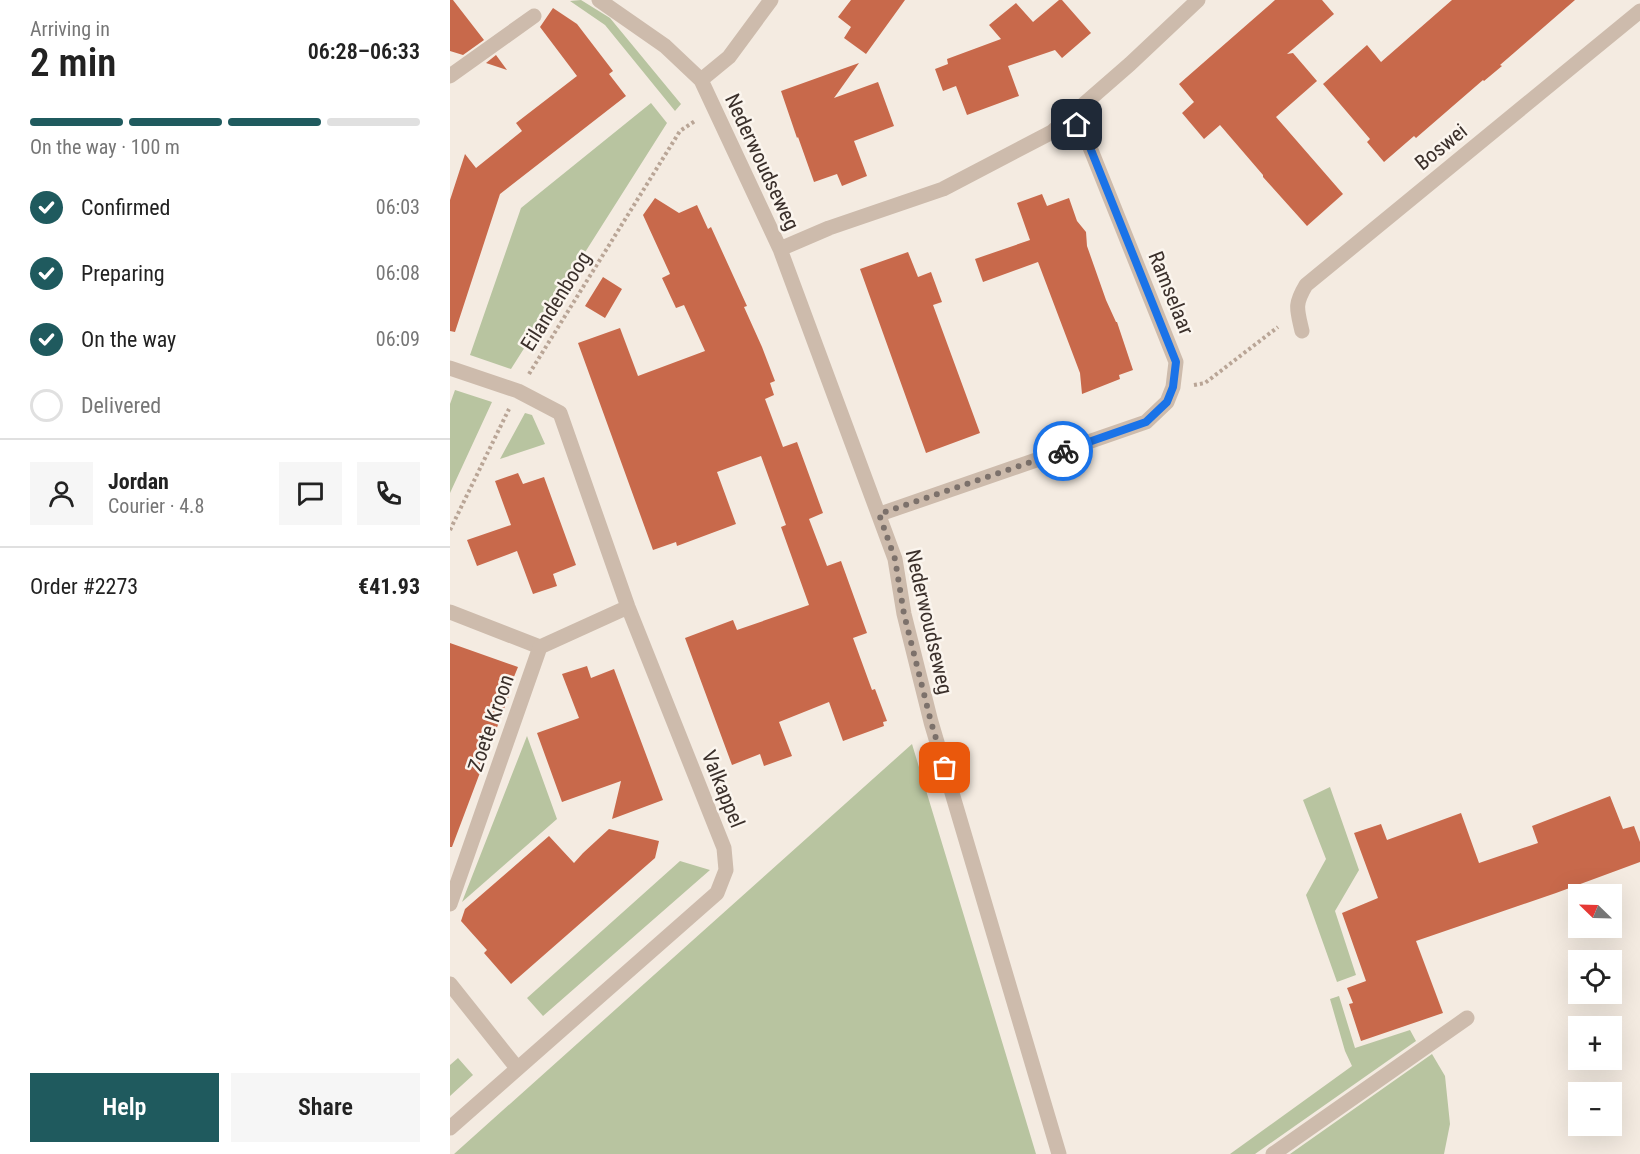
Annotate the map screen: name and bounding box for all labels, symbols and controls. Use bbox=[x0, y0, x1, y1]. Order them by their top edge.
text: Arriving in bbox=[30, 17, 110, 41]
text: 06:28–06:33 bbox=[308, 39, 420, 64]
text: 2 min bbox=[30, 40, 116, 86]
street label: Nederwoudseweg bbox=[720, 90, 804, 234]
pin bbox=[1051, 99, 1102, 150]
icon: home bbox=[1060, 108, 1093, 141]
street label: Boswei bbox=[1410, 119, 1472, 175]
text: On the way · 100 m bbox=[30, 135, 180, 159]
icon: check bbox=[30, 191, 63, 224]
text: Confirmed bbox=[81, 195, 170, 220]
text: 06:03 bbox=[376, 195, 420, 219]
street label: Eilandenboog bbox=[516, 247, 596, 355]
street label: Ramselaar bbox=[1143, 248, 1199, 338]
icon: check bbox=[30, 257, 63, 290]
text: Preparing bbox=[81, 261, 165, 286]
text: 06:08 bbox=[376, 261, 420, 285]
icon: check bbox=[30, 323, 63, 356]
text: On the way bbox=[81, 327, 176, 352]
text: 06:09 bbox=[376, 327, 420, 351]
text: Delivered bbox=[81, 393, 161, 418]
courier bbox=[1033, 421, 1093, 481]
icon: bike bbox=[1047, 435, 1080, 468]
button: person bbox=[30, 462, 93, 525]
button: chat bbox=[279, 462, 342, 525]
button: phone bbox=[357, 462, 420, 525]
text: Jordan bbox=[108, 469, 169, 494]
text: Courier · 4.8 bbox=[108, 494, 204, 518]
street label: Nederwoudseweg bbox=[901, 547, 957, 697]
text: Order #2273 bbox=[30, 574, 138, 599]
text: €41.93 bbox=[358, 574, 420, 599]
street label: Zoete Kroon bbox=[463, 671, 519, 775]
pin bbox=[919, 742, 970, 793]
street label: Valkappel bbox=[697, 747, 749, 831]
icon: bag bbox=[928, 751, 961, 784]
north arrow bbox=[1568, 884, 1622, 938]
map controls bbox=[1568, 884, 1622, 1136]
button: locate bbox=[1568, 950, 1622, 1004]
button: + bbox=[1568, 1016, 1622, 1070]
button: Help bbox=[30, 1073, 219, 1142]
button: Share bbox=[231, 1073, 420, 1142]
button: − bbox=[1568, 1082, 1622, 1136]

